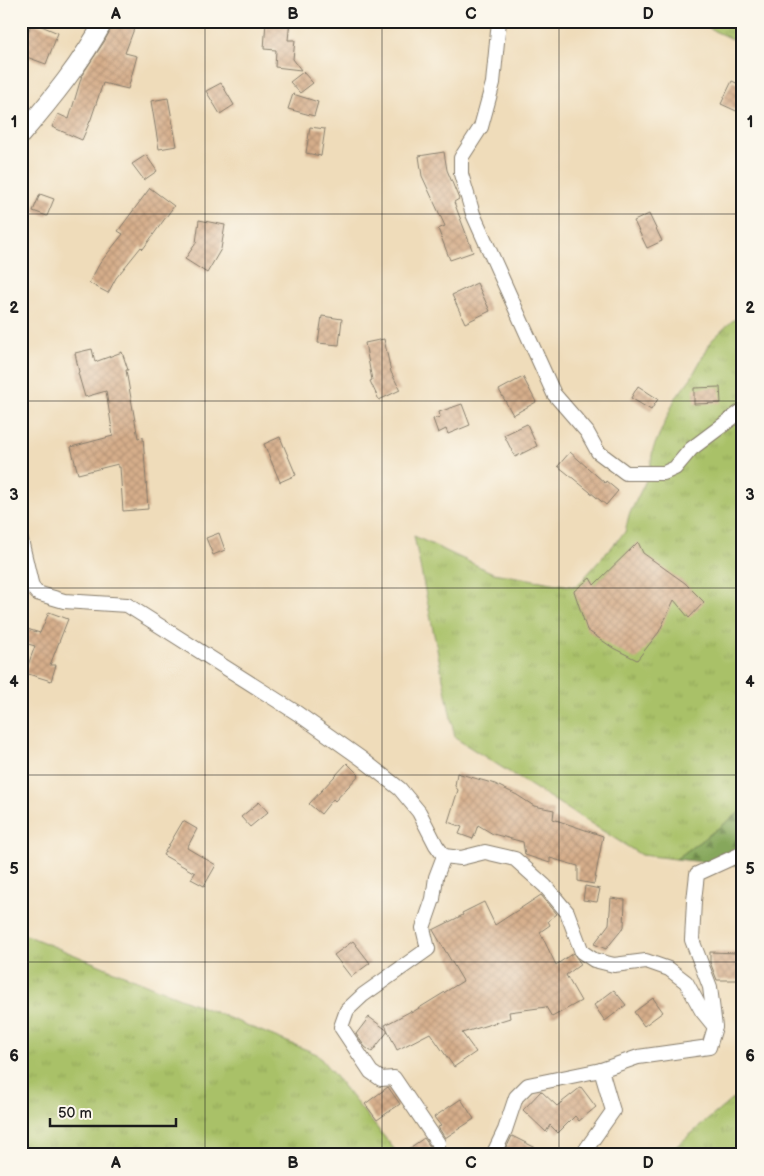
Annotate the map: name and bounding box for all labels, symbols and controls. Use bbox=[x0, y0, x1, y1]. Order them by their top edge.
text: A bbox=[110, 5, 121, 24]
text: B bbox=[287, 5, 299, 24]
text: C bbox=[465, 5, 477, 24]
text: D bbox=[642, 5, 654, 24]
text: 1 bbox=[11, 113, 17, 132]
text: 1 bbox=[747, 113, 753, 132]
text: 2 bbox=[9, 299, 19, 318]
text: 2 bbox=[745, 299, 755, 318]
text: 3 bbox=[9, 486, 19, 505]
text: 3 bbox=[745, 486, 755, 505]
text: 4 bbox=[9, 673, 19, 692]
text: 4 bbox=[745, 673, 755, 692]
text: 5 bbox=[9, 860, 19, 879]
text: 5 bbox=[745, 860, 755, 879]
text: 6 bbox=[9, 1047, 19, 1066]
text: 6 bbox=[745, 1047, 755, 1066]
scale bar bbox=[50, 1096, 176, 1128]
text: 50 m bbox=[58, 1104, 92, 1123]
text: A bbox=[110, 1154, 121, 1173]
text: B bbox=[287, 1154, 299, 1173]
text: C bbox=[465, 1154, 477, 1173]
text: D bbox=[642, 1154, 654, 1173]

